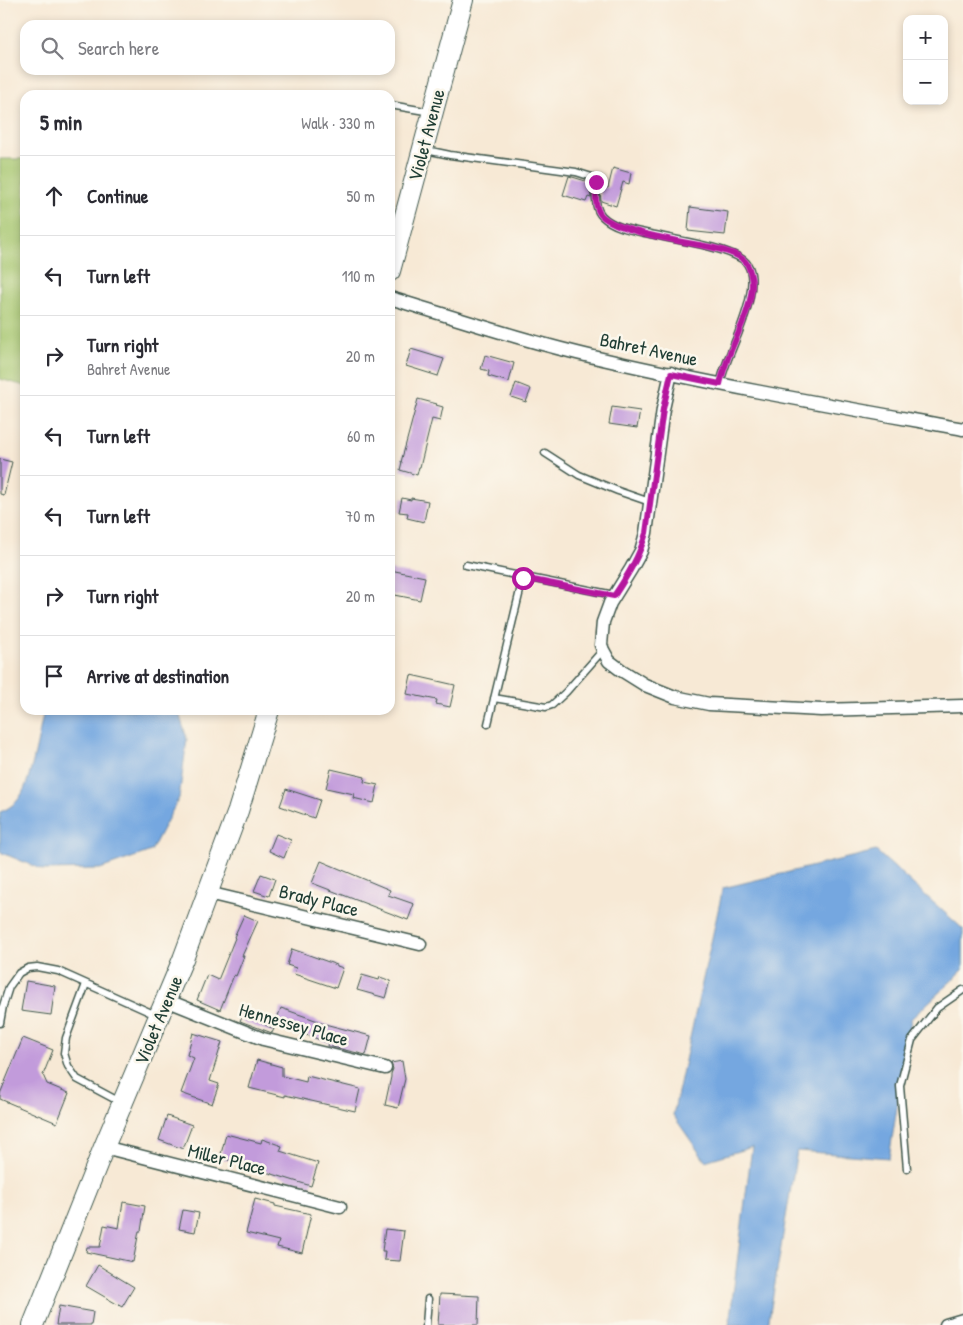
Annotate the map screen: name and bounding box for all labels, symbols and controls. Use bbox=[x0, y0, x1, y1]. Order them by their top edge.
map controls bbox=[903, 15, 948, 105]
button: + bbox=[903, 15, 948, 60]
search box bbox=[20, 20, 395, 75]
icon: search bbox=[38, 34, 66, 62]
text: Search here bbox=[78, 35, 159, 61]
button: − bbox=[903, 60, 948, 105]
street label: Violet Avenue bbox=[401, 86, 451, 184]
text: 5 min bbox=[40, 108, 82, 137]
text: Walk · 330 m bbox=[301, 112, 375, 134]
route end bbox=[585, 171, 608, 194]
icon: ahead bbox=[40, 182, 68, 210]
text: Continue bbox=[87, 183, 148, 209]
text: 50 m bbox=[347, 185, 375, 207]
icon: left bbox=[40, 262, 68, 290]
text: Turn left bbox=[87, 263, 150, 289]
text: 110 m bbox=[342, 265, 375, 287]
street label: Bahret Avenue bbox=[598, 326, 701, 372]
text: Turn right bbox=[87, 332, 158, 358]
icon: right bbox=[40, 342, 68, 370]
text: 20 m bbox=[346, 345, 375, 367]
text: Bahret Avenue bbox=[87, 358, 170, 380]
icon: left bbox=[40, 422, 68, 450]
text: Turn left bbox=[87, 423, 150, 449]
text: 60 m bbox=[347, 425, 375, 447]
icon: left bbox=[40, 502, 68, 530]
text: Turn left bbox=[87, 503, 150, 529]
text: 70 m bbox=[345, 505, 375, 527]
route start bbox=[512, 567, 535, 590]
icon: right bbox=[40, 582, 68, 610]
text: Turn right bbox=[87, 583, 158, 609]
text: 20 m bbox=[346, 585, 375, 607]
icon: arrive bbox=[40, 662, 68, 690]
text: Arrive at destination bbox=[87, 663, 229, 689]
street label: Brady Place bbox=[277, 878, 362, 922]
street label: Violet Avenue bbox=[128, 971, 189, 1068]
street label: Hennessey Place bbox=[236, 996, 352, 1052]
street label: Miller Place bbox=[185, 1137, 269, 1181]

